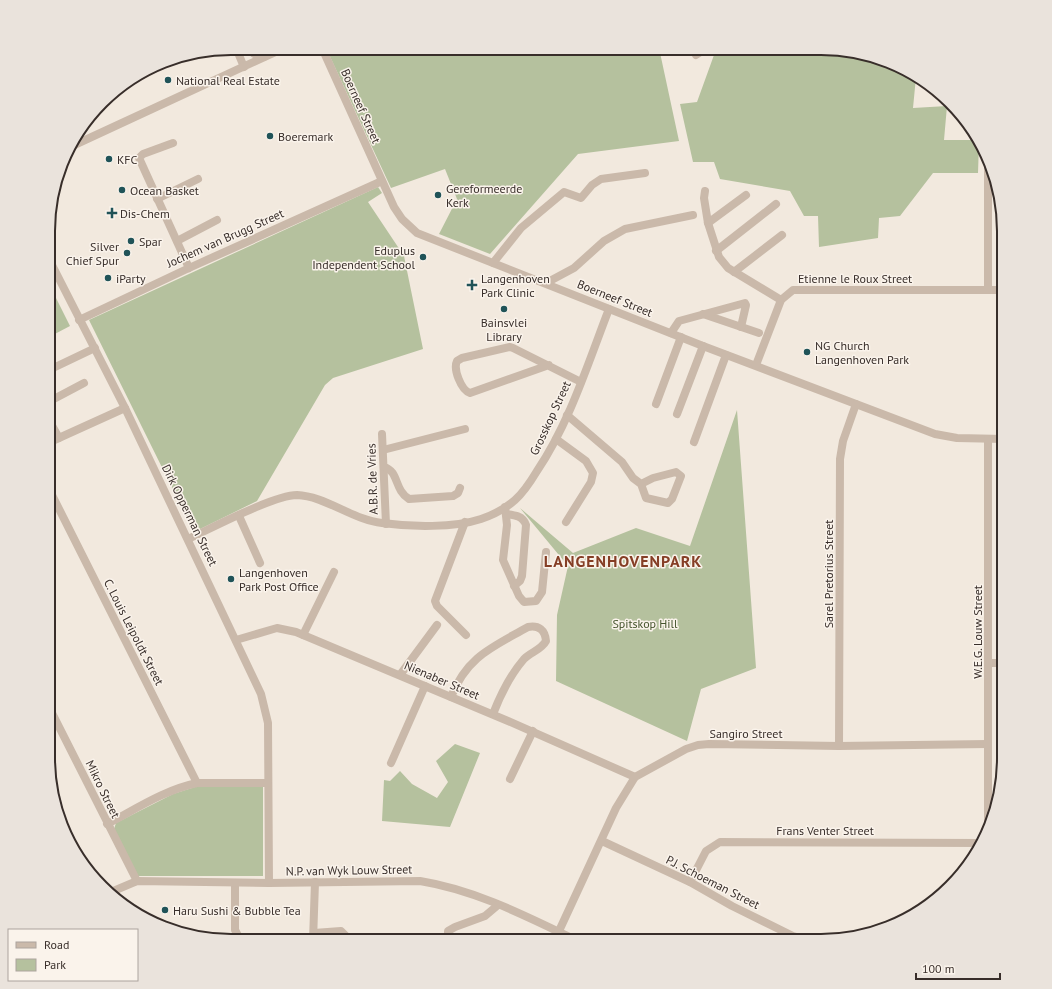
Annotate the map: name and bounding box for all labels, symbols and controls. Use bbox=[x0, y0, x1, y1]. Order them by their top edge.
street label: Boerneef Street bbox=[338, 66, 384, 146]
place label: National Real Estate bbox=[176, 73, 280, 88]
marker: National Real Estate bbox=[163, 75, 173, 85]
place label: Boeremark bbox=[278, 129, 333, 144]
marker: Boeremark bbox=[265, 131, 275, 141]
place label: KFC bbox=[117, 152, 138, 167]
marker: KFC bbox=[104, 154, 114, 164]
place label: Gereformeerde Kerk bbox=[446, 181, 522, 210]
place label: Ocean Basket bbox=[130, 183, 199, 198]
marker: Ocean Basket bbox=[117, 185, 127, 195]
marker: Gereformeerde Kerk bbox=[433, 190, 443, 200]
street label: Jochem van Brugg Street bbox=[163, 205, 286, 271]
place label: Dis-Chem bbox=[120, 206, 170, 221]
marker: Dis-Chem bbox=[107, 208, 117, 218]
place label: Spar bbox=[139, 234, 162, 249]
marker: Spar bbox=[126, 236, 136, 246]
place label: Silver Chief Spur bbox=[66, 239, 119, 268]
place label: Eduplus Independent School bbox=[312, 243, 415, 272]
marker: Silver Chief Spur bbox=[122, 248, 132, 258]
marker: Eduplus Independent School bbox=[418, 252, 428, 262]
place label: iParty bbox=[116, 271, 146, 286]
place label: Langenhoven Park Clinic bbox=[481, 271, 550, 300]
street label: Etienne le Roux Street bbox=[798, 271, 912, 286]
marker: iParty bbox=[103, 273, 113, 283]
street label: Boerneef Street bbox=[575, 276, 655, 320]
marker: Langenhoven Park Clinic bbox=[466, 279, 478, 291]
marker: Bainsvlei Library bbox=[499, 304, 509, 314]
place label: Bainsvlei Library bbox=[481, 315, 527, 344]
place label: NG Church Langenhoven Park bbox=[815, 338, 909, 367]
marker: NG Church Langenhoven Park bbox=[802, 347, 812, 357]
street label: Grosskop Street bbox=[526, 378, 574, 458]
street label: A.B.R. de Vries bbox=[363, 443, 381, 515]
street label: Dirk Opperman Street bbox=[159, 462, 221, 568]
street label: Sarel Pretorius Street bbox=[821, 520, 836, 628]
district label: LANGENHOVENPARK bbox=[544, 551, 702, 571]
place label: Langenhoven Park Post Office bbox=[239, 565, 319, 594]
marker: Langenhoven Park Post Office bbox=[226, 574, 236, 584]
street label: C. Louis Leipoldt Street bbox=[101, 576, 167, 688]
street label: W.E.G. Louw Street bbox=[970, 585, 985, 679]
park label: Spitskop Hill bbox=[612, 616, 678, 631]
street label: Nienaber Street bbox=[402, 657, 482, 703]
street label: Sangiro Street bbox=[710, 726, 782, 741]
street label: Mikro Street bbox=[82, 757, 124, 821]
street label: Frans Venter Street bbox=[776, 823, 874, 838]
street label: P.J. Schoeman Street bbox=[664, 852, 762, 912]
street label: N.P. van Wyk Louw Street bbox=[286, 861, 412, 879]
place label: Haru Sushi & Bubble Tea bbox=[173, 903, 301, 918]
marker: Haru Sushi & Bubble Tea bbox=[160, 905, 170, 915]
legend bbox=[8, 929, 138, 981]
text: Road bbox=[44, 937, 69, 952]
scale bar bbox=[916, 955, 1000, 981]
text: Park bbox=[44, 957, 66, 972]
text: 100 m bbox=[922, 961, 955, 976]

